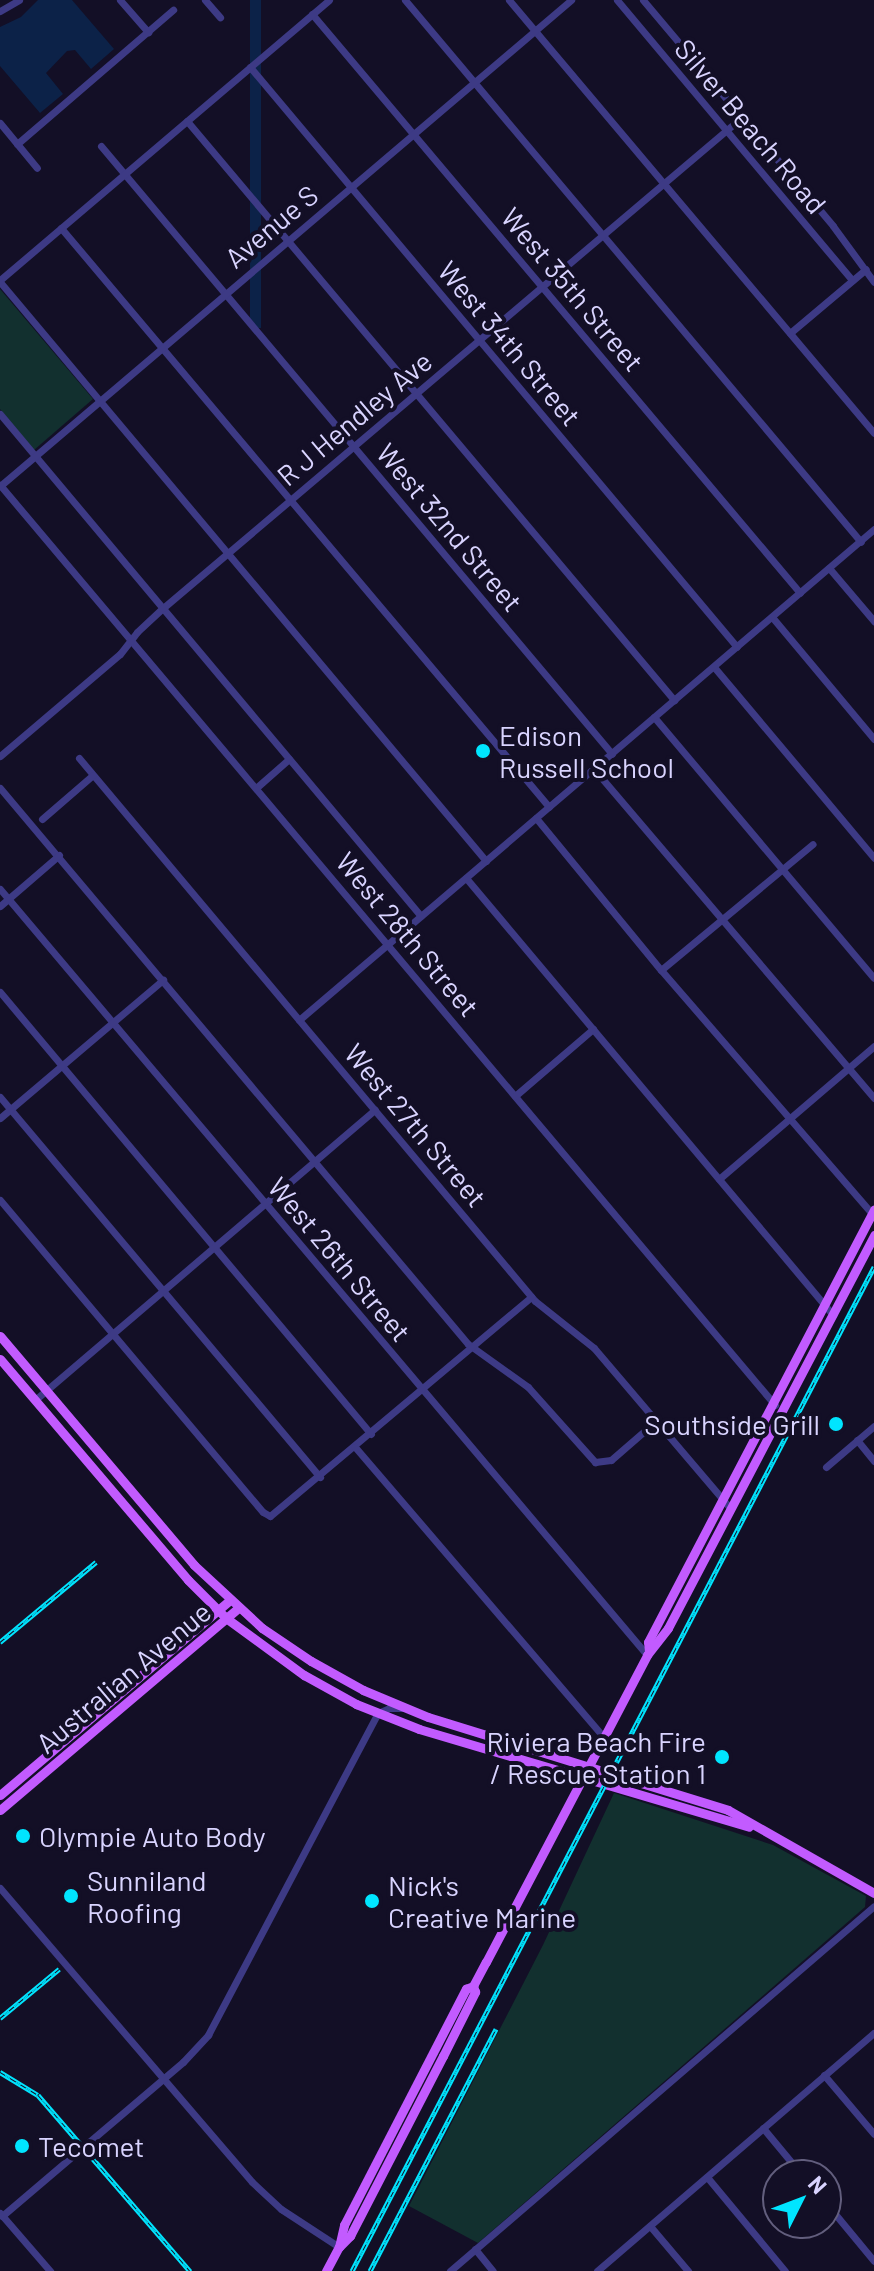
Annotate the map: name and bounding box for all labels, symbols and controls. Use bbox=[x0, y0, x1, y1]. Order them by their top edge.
street label: Silver Beach Road bbox=[668, 32, 834, 220]
street label: Avenue S bbox=[218, 177, 324, 275]
street label: West 35th Street bbox=[495, 200, 651, 378]
street label: West 34th Street bbox=[431, 254, 589, 432]
street label: R J Hendley Ave bbox=[270, 344, 438, 492]
street label: West 32nd Street bbox=[370, 436, 530, 618]
place label: Edison Russell School bbox=[499, 718, 674, 784]
marker: Edison Russell School bbox=[474, 742, 492, 760]
street label: West 28th Street bbox=[330, 845, 486, 1023]
street label: West 27th Street bbox=[338, 1037, 494, 1213]
street label: West 26th Street bbox=[262, 1170, 418, 1348]
place label: Southside Grill bbox=[644, 1407, 820, 1441]
marker: Southside Grill bbox=[827, 1415, 845, 1433]
street label: Australian Avenue bbox=[29, 1594, 217, 1760]
place label: Riviera Beach Fire / Rescue Station 1 bbox=[486, 1724, 706, 1790]
marker: Riviera Beach Fire / Rescue Station 1 bbox=[713, 1748, 731, 1766]
place label: Olympie Auto Body bbox=[39, 1819, 266, 1853]
marker: Olympie Auto Body bbox=[14, 1827, 32, 1845]
place label: Sunniland Roofing bbox=[87, 1863, 207, 1929]
place label: Nick's Creative Marine bbox=[388, 1868, 576, 1934]
marker: Sunniland Roofing bbox=[62, 1887, 80, 1905]
marker: Nick's Creative Marine bbox=[363, 1892, 381, 1910]
place label: Tecomet bbox=[38, 2129, 145, 2163]
marker: Tecomet bbox=[13, 2137, 31, 2155]
north arrow bbox=[762, 2159, 842, 2239]
text: N bbox=[804, 2170, 833, 2198]

